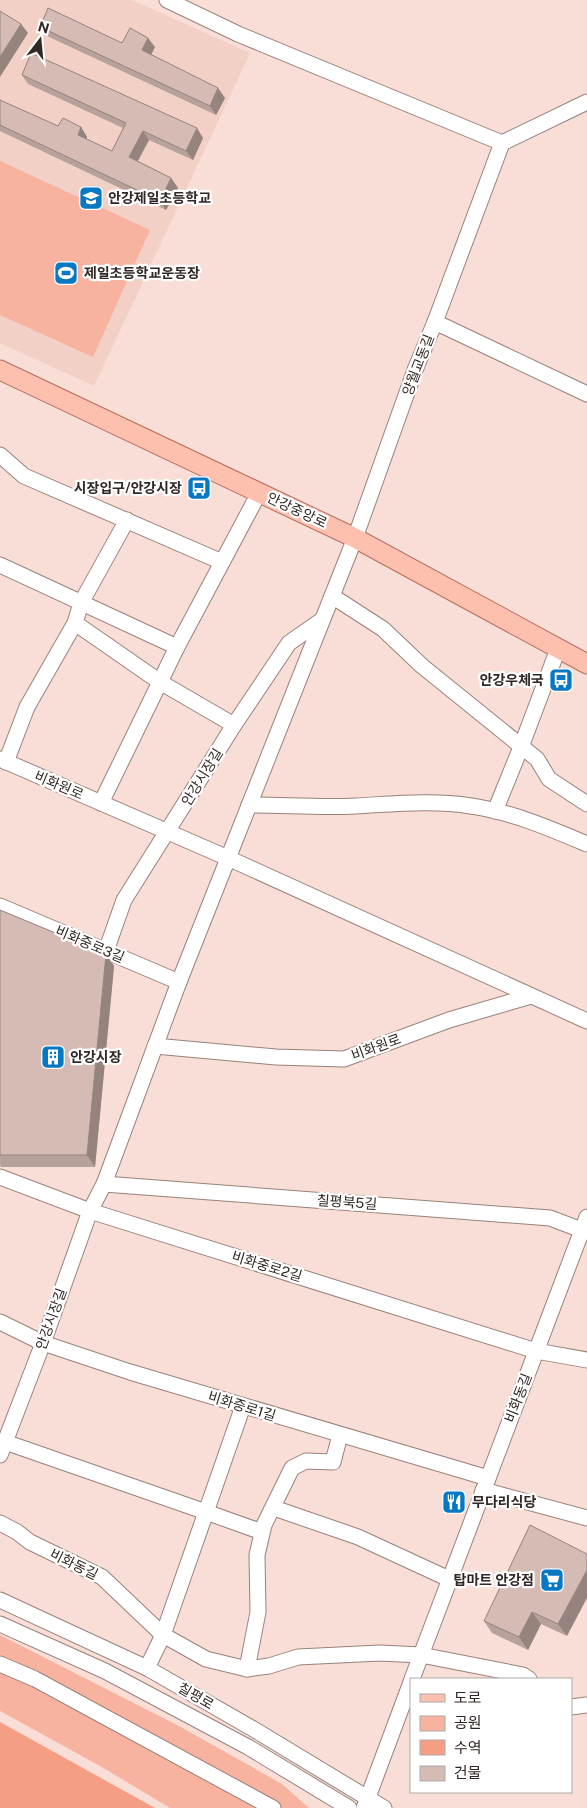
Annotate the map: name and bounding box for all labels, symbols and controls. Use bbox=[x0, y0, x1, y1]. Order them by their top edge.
north arrow bbox=[15, 15, 65, 65]
text: N bbox=[36, 18, 51, 37]
school or university icon: 안강제일초등학교 bbox=[78, 185, 104, 211]
place label: 안강제일초등학교 bbox=[108, 190, 211, 206]
sports icon: 제일초등학교운동장 bbox=[53, 260, 79, 286]
place label: 제일초등학교운동장 bbox=[84, 265, 200, 281]
street label: 양월교동길 bbox=[399, 332, 437, 398]
bus stop icon: 시장입구/안강시장 bbox=[186, 475, 212, 501]
place label: 시장입구/안강시장 bbox=[74, 480, 182, 496]
street label: 안강중앙로 bbox=[264, 489, 330, 531]
bus stop icon: 안강우체국 bbox=[548, 667, 574, 693]
place label: 안강우체국 bbox=[480, 672, 544, 688]
street label: 안강시장길 bbox=[178, 745, 226, 809]
street label: 비화원로 bbox=[32, 768, 86, 802]
street label: 비화중로3길 bbox=[53, 922, 127, 966]
street label: 비화원로 bbox=[349, 1031, 403, 1063]
building icon: 안강시장 bbox=[40, 1044, 66, 1070]
place label: 안강시장 bbox=[70, 1049, 122, 1065]
street label: 칠평북5길 bbox=[316, 1192, 378, 1212]
street label: 비화중로2길 bbox=[230, 1248, 304, 1284]
street label: 안강시장길 bbox=[32, 1286, 70, 1352]
street label: 비화동길 bbox=[501, 1371, 535, 1425]
street label: 비화중로1길 bbox=[206, 1388, 278, 1424]
restaurant icon: 무다리식당 bbox=[441, 1489, 467, 1515]
place label: 무다리식당 bbox=[472, 1494, 537, 1510]
street label: 비화동길 bbox=[47, 1546, 101, 1582]
supermarket icon: 탑마트 안강점 bbox=[539, 1567, 565, 1593]
place label: 탑마트 안강점 bbox=[454, 1572, 534, 1588]
legend bbox=[410, 1678, 572, 1793]
street label: 칠평로 bbox=[175, 1679, 217, 1713]
text: 도로 bbox=[454, 1689, 482, 1706]
text: 공원 bbox=[454, 1714, 482, 1731]
text: 수역 bbox=[454, 1739, 482, 1756]
text: 건물 bbox=[454, 1764, 482, 1781]

